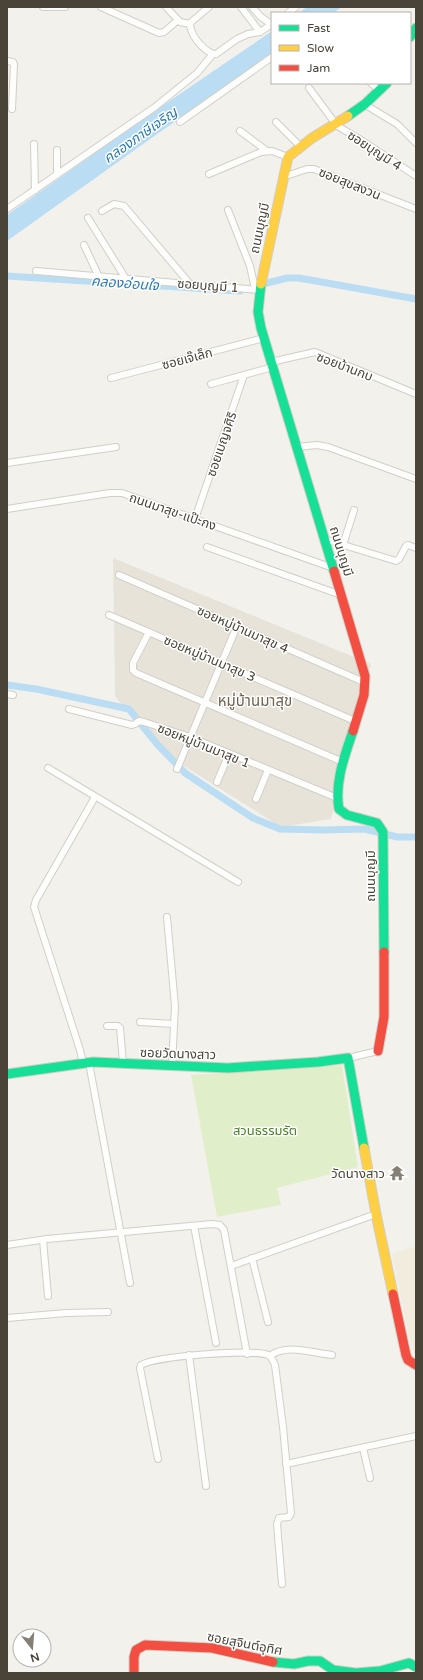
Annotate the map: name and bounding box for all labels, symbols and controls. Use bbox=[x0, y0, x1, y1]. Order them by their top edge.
legend bbox=[271, 12, 411, 84]
text: Fast bbox=[307, 21, 331, 35]
text: Slow bbox=[307, 41, 334, 55]
text: Jam bbox=[307, 61, 330, 75]
water label: คลองภาษีเจริญ bbox=[100, 103, 181, 167]
street label: ซอยบุญมี 4 bbox=[344, 127, 405, 174]
street label: ซอยสุขสงวน bbox=[316, 164, 383, 204]
street label: ถนนบุญมี bbox=[247, 201, 273, 255]
water label: คลองอ่อนใจ bbox=[91, 273, 160, 294]
street label: ซอยบุญมี 1 bbox=[177, 276, 239, 296]
street label: ซอยเจ๊เล็ก bbox=[160, 345, 214, 373]
street label: ซอยบ้านกบ bbox=[314, 349, 375, 385]
street label: ซอยเบญจศิริ bbox=[203, 410, 240, 479]
street label: ถนนมาสุข-แป๊ะกง bbox=[127, 490, 218, 534]
street label: ถนนบุญมี bbox=[326, 524, 356, 578]
street label: ซอยหมู่บ้านมาสุข 4 bbox=[194, 603, 291, 657]
street label: ซอยหมู่บ้านมาสุข 3 bbox=[161, 632, 258, 686]
district label: หมู่บ้านมาสุข bbox=[218, 692, 292, 710]
street label: ซอยหมู่บ้านมาสุข 1 bbox=[155, 720, 252, 772]
street label: ถนนบุญมี bbox=[363, 850, 379, 902]
street label: ซอยวัดนางสาว bbox=[140, 1045, 216, 1063]
park label: สวนธรรมรัต bbox=[233, 1123, 297, 1139]
temple icon: วัดนางสาว bbox=[388, 1164, 406, 1182]
place label: วัดนางสาว bbox=[331, 1166, 385, 1182]
north arrow bbox=[12, 1628, 52, 1668]
street label: ซอยสุจินต์อุทิศ bbox=[206, 1629, 284, 1659]
text: N bbox=[29, 1650, 41, 1665]

